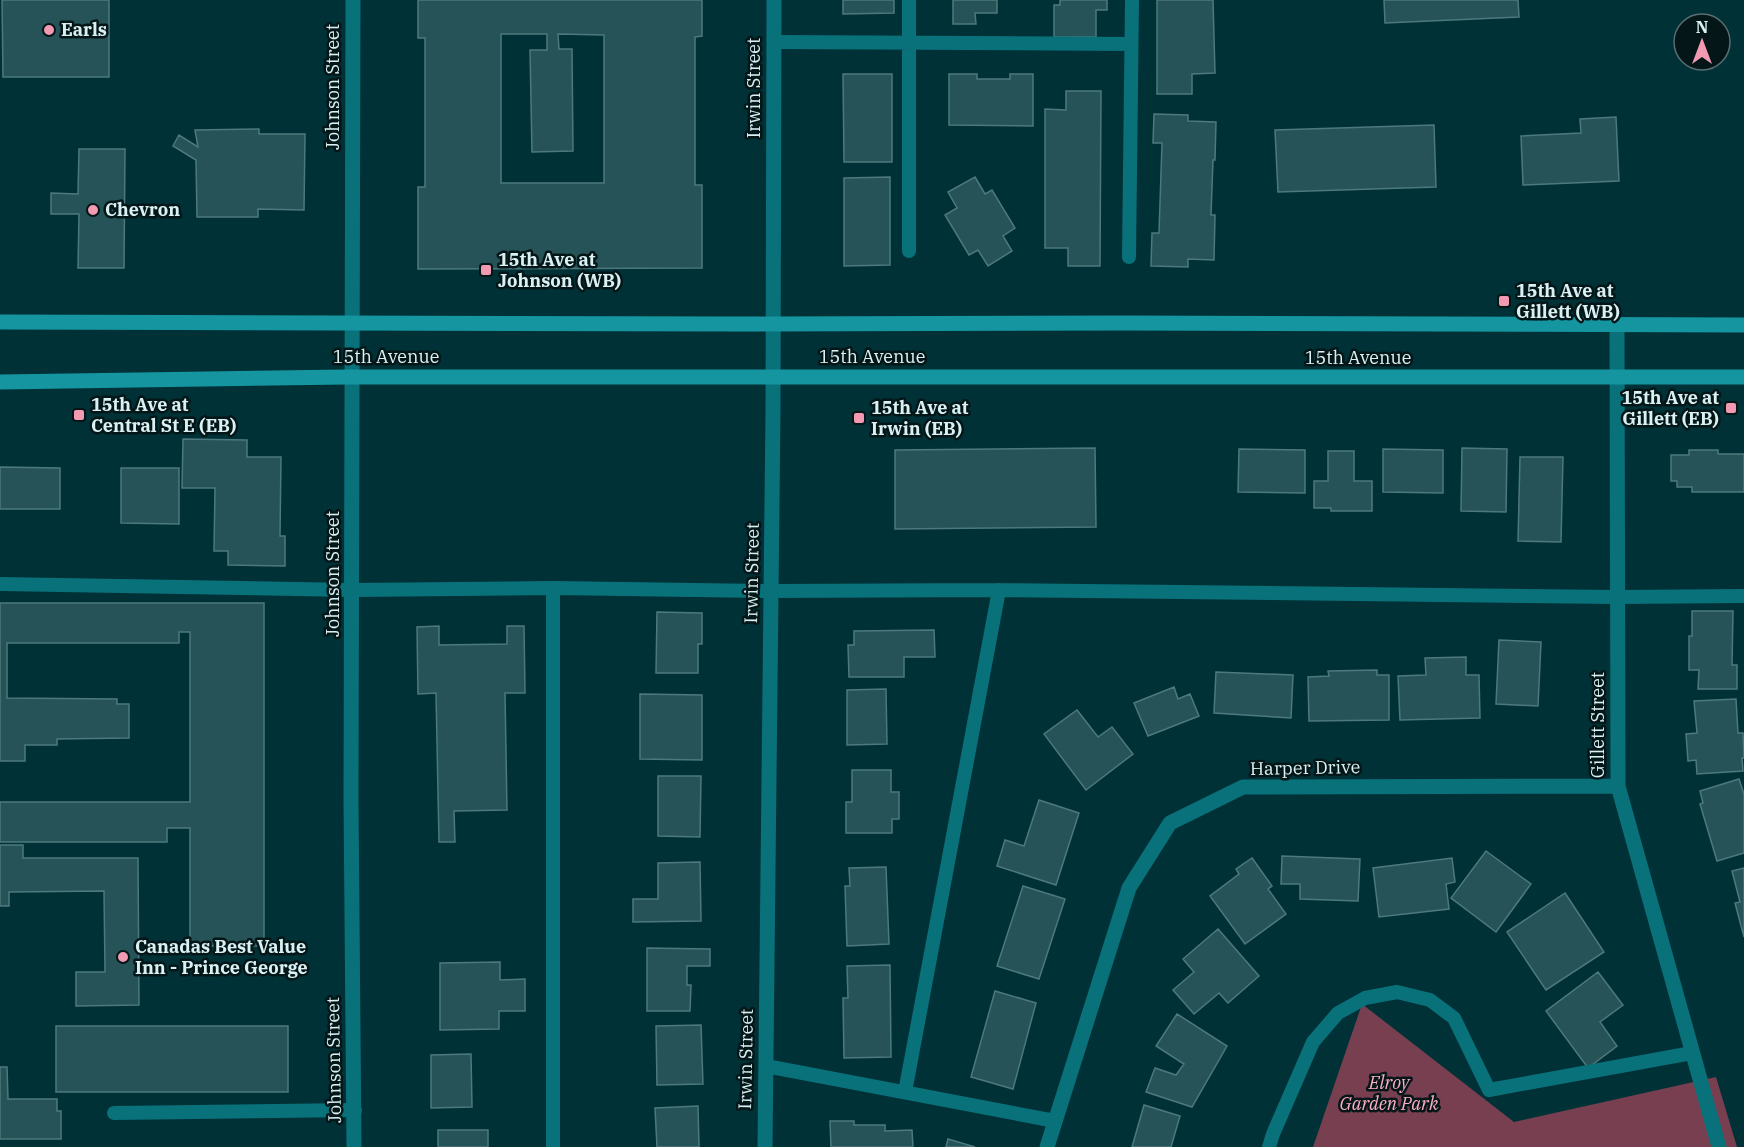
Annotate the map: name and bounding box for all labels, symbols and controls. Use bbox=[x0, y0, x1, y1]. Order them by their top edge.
north arrow bbox=[1672, 12, 1732, 72]
text: N bbox=[1696, 17, 1708, 37]
place label: Earls bbox=[61, 18, 107, 41]
marker: Earls bbox=[42, 23, 56, 37]
street label: Johnson Street bbox=[321, 24, 344, 150]
street label: Irwin Street bbox=[742, 38, 765, 138]
place label: Chevron bbox=[105, 198, 180, 221]
marker: Chevron bbox=[86, 203, 100, 217]
place label: 15th Ave at Johnson (WB) bbox=[498, 248, 621, 292]
marker: 15th Ave at Johnson (WB) bbox=[479, 263, 493, 277]
place label: 15th Ave at Gillett (WB) bbox=[1516, 279, 1620, 323]
marker: 15th Ave at Gillett (WB) bbox=[1497, 294, 1511, 308]
street label: 15th Avenue bbox=[333, 345, 439, 368]
street label: 15th Avenue bbox=[819, 345, 925, 368]
street label: 15th Avenue bbox=[1305, 346, 1411, 369]
place label: 15th Ave at Gillett (EB) bbox=[1621, 386, 1719, 430]
place label: 15th Ave at Central St E (EB) bbox=[91, 393, 236, 437]
place label: 15th Ave at Irwin (EB) bbox=[871, 396, 969, 440]
marker: 15th Ave at Gillett (EB) bbox=[1724, 401, 1738, 415]
marker: 15th Ave at Central St E (EB) bbox=[72, 408, 86, 422]
marker: 15th Ave at Irwin (EB) bbox=[852, 411, 866, 425]
street label: Johnson Street bbox=[321, 511, 344, 637]
street label: Irwin Street bbox=[739, 522, 764, 624]
street label: Gillett Street bbox=[1586, 672, 1609, 778]
street label: Harper Drive bbox=[1250, 755, 1360, 780]
place label: Canadas Best Value Inn - Prince George bbox=[135, 935, 308, 979]
marker: Canadas Best Value Inn - Prince George bbox=[116, 950, 130, 964]
street label: Johnson Street bbox=[321, 997, 346, 1123]
street label: Irwin Street bbox=[733, 1008, 758, 1110]
park label: Elroy Garden Park bbox=[1340, 1071, 1439, 1115]

